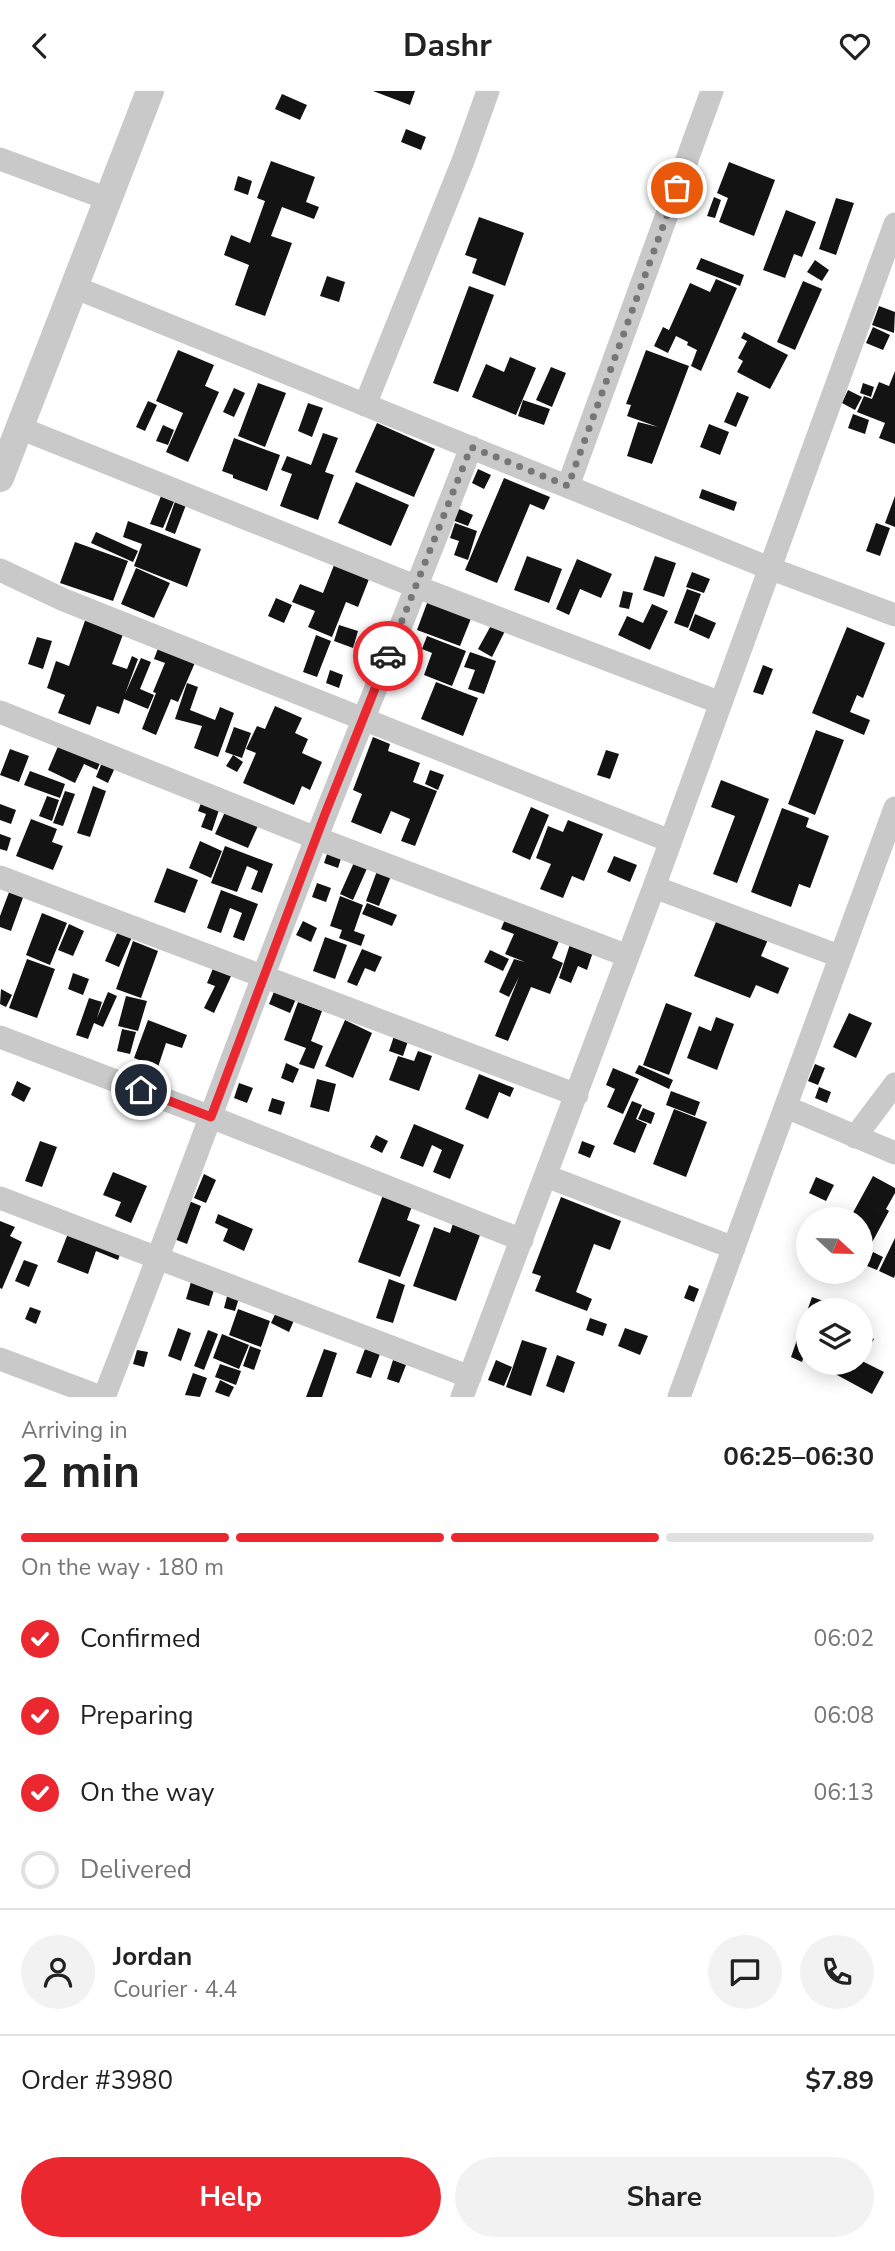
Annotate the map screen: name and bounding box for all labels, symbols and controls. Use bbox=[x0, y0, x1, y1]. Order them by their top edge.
text: Dashr bbox=[403, 24, 492, 67]
icon: back bbox=[21, 27, 59, 65]
icon: heart bbox=[836, 27, 874, 65]
pin bbox=[647, 158, 707, 218]
icon: bag bbox=[658, 169, 696, 207]
courier bbox=[353, 621, 423, 691]
icon: car bbox=[369, 637, 407, 675]
pin bbox=[111, 1060, 171, 1120]
icon: home bbox=[122, 1071, 160, 1109]
north arrow bbox=[796, 1207, 873, 1285]
map controls bbox=[796, 1207, 873, 1375]
button: layers bbox=[796, 1298, 873, 1375]
text: Arriving in bbox=[21, 1415, 128, 1446]
text: 06:25–06:30 bbox=[723, 1439, 874, 1474]
text: 2 min bbox=[21, 1440, 140, 1503]
text: On the way · 180 m bbox=[21, 1552, 224, 1583]
icon: check bbox=[21, 1620, 59, 1658]
text: Confirmed bbox=[80, 1621, 201, 1656]
text: 06:02 bbox=[814, 1623, 874, 1654]
icon: check bbox=[21, 1697, 59, 1735]
text: Preparing bbox=[80, 1698, 193, 1733]
text: 06:08 bbox=[814, 1700, 874, 1731]
icon: check bbox=[21, 1774, 59, 1812]
text: On the way bbox=[80, 1775, 214, 1810]
text: 06:13 bbox=[814, 1777, 874, 1808]
text: Delivered bbox=[80, 1852, 192, 1887]
button: person bbox=[21, 1935, 95, 2009]
button: chat bbox=[708, 1935, 782, 2009]
button: phone bbox=[800, 1935, 874, 2009]
text: Jordan bbox=[113, 1939, 192, 1974]
text: Courier · 4.4 bbox=[113, 1974, 237, 2005]
text: Order #3980 bbox=[21, 2063, 173, 2098]
text: $7.89 bbox=[805, 2063, 874, 2098]
button: Help bbox=[21, 2157, 441, 2237]
button: Share bbox=[455, 2157, 874, 2237]

